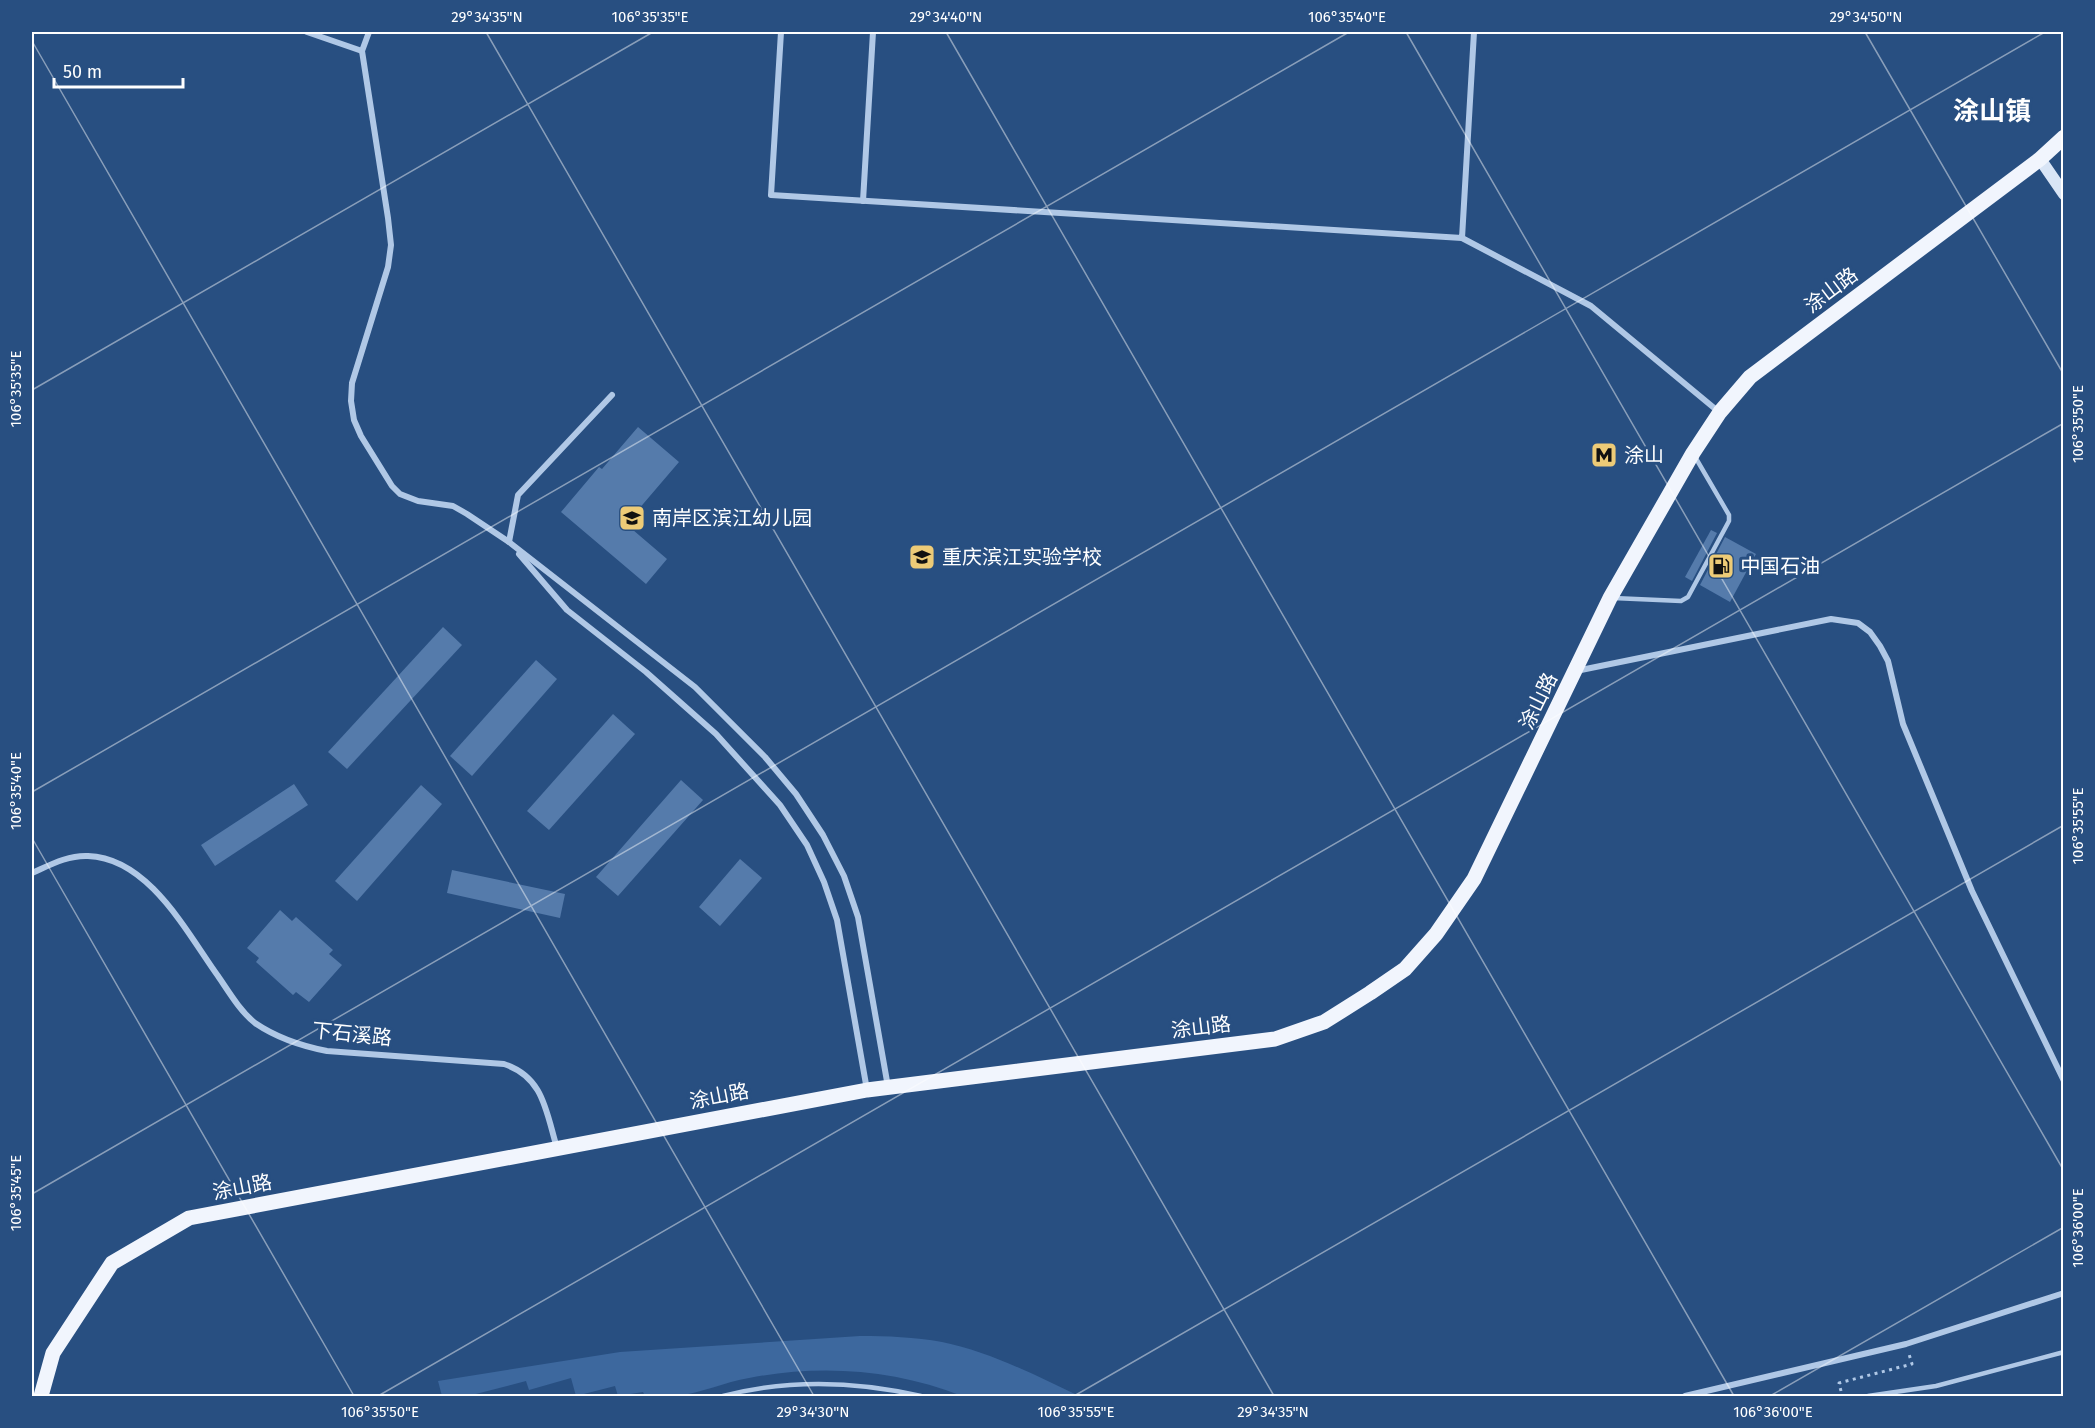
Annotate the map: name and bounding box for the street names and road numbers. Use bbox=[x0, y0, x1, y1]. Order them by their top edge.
street label: 涂山路 bbox=[1800, 262, 1862, 318]
street label: 涂山路 bbox=[1514, 669, 1562, 733]
street label: 涂山路 bbox=[1170, 1011, 1232, 1043]
street label: 下石溪路 bbox=[311, 1018, 393, 1050]
street label: 涂山路 bbox=[687, 1078, 751, 1114]
street label: 涂山路 bbox=[210, 1169, 274, 1205]

